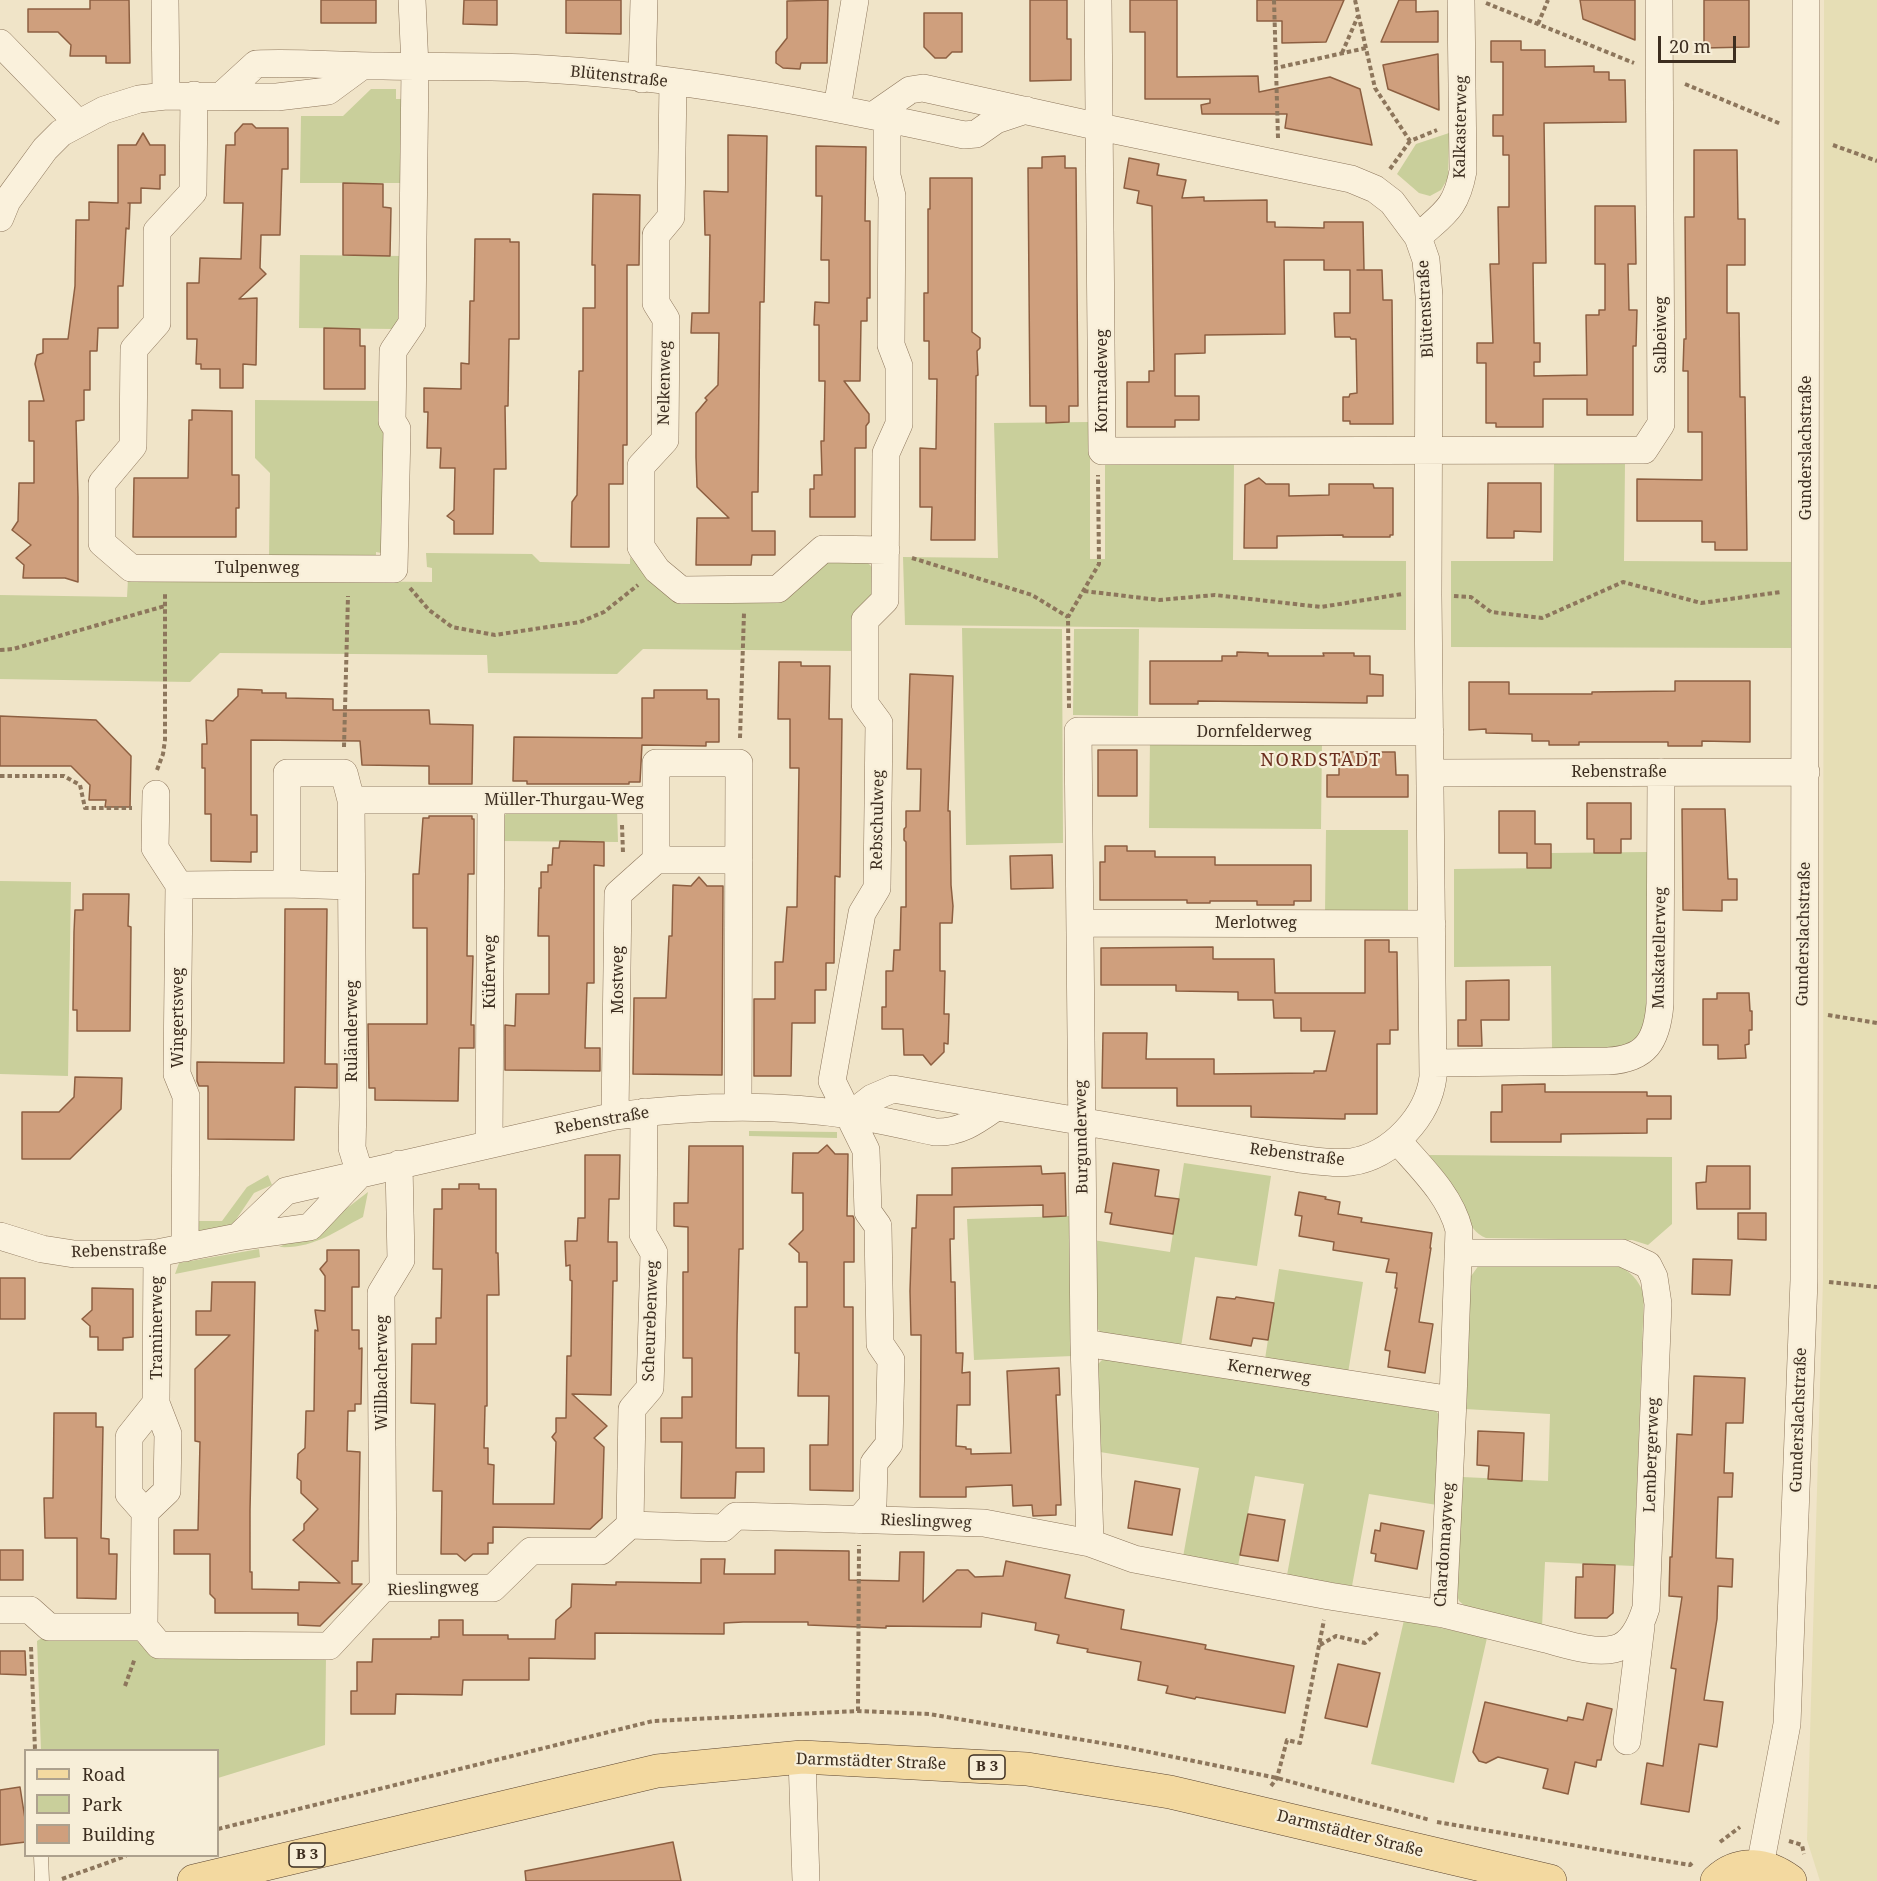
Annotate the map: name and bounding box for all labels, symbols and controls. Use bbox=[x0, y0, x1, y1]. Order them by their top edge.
scale bar bbox=[1661, 24, 1739, 62]
text: 20 m bbox=[1669, 34, 1711, 58]
street label: Blütenstraße bbox=[569, 62, 669, 92]
street label: Kalkasterweg bbox=[1450, 75, 1472, 179]
street label: Blütenstraße bbox=[1414, 260, 1438, 358]
street label: Salbeiweg bbox=[1651, 296, 1671, 374]
street label: Kornradeweg bbox=[1092, 329, 1112, 433]
street label: Nelkenweg bbox=[655, 341, 675, 425]
street label: Gunderslachstraße bbox=[1796, 375, 1816, 521]
street label: Tulpenweg bbox=[215, 558, 299, 578]
street label: Dornfelderweg bbox=[1196, 722, 1312, 742]
district label: NORDSTADT bbox=[1260, 750, 1382, 772]
street label: Rebenstraße bbox=[1571, 762, 1667, 782]
street label: Rebschulweg bbox=[868, 770, 888, 870]
street label: Müller-Thurgau-Weg bbox=[484, 790, 644, 810]
street label: Gunderslachstraße bbox=[1793, 861, 1815, 1007]
street label: Muskatellerweg bbox=[1649, 887, 1671, 1009]
street label: Merlotweg bbox=[1215, 913, 1297, 933]
street label: Küferweg bbox=[480, 935, 500, 1009]
street label: Mostweg bbox=[608, 946, 628, 1014]
street label: Wingertsweg bbox=[168, 968, 188, 1068]
street label: Ruländerweg bbox=[342, 980, 362, 1082]
street label: Burgunderweg bbox=[1071, 1080, 1093, 1194]
street label: Rebenstraße bbox=[553, 1103, 651, 1139]
street label: Rebenstraße bbox=[1248, 1140, 1346, 1170]
street label: Rebenstraße bbox=[71, 1240, 167, 1262]
street label: Scheurebenweg bbox=[639, 1260, 663, 1382]
street label: Traminerweg bbox=[147, 1276, 167, 1380]
street label: Willbacherweg bbox=[372, 1315, 392, 1431]
street label: Gunderslachstraße bbox=[1787, 1347, 1811, 1493]
street label: Kernerweg bbox=[1226, 1356, 1312, 1388]
street label: Lembergerweg bbox=[1640, 1397, 1664, 1513]
street label: Chardonnayweg bbox=[1431, 1482, 1459, 1608]
street label: Rieslingweg bbox=[880, 1511, 972, 1533]
street label: Rieslingweg bbox=[387, 1578, 479, 1600]
legend bbox=[24, 1749, 219, 1857]
street label: Darmstädter Straße bbox=[796, 1750, 946, 1774]
road number: B 3 bbox=[969, 1755, 1005, 1779]
text: Road bbox=[82, 1762, 125, 1786]
text: Park bbox=[82, 1792, 122, 1816]
street label: Darmstädter Straße bbox=[1275, 1807, 1425, 1861]
text: Building bbox=[82, 1822, 155, 1846]
road number: B 3 bbox=[289, 1843, 325, 1867]

